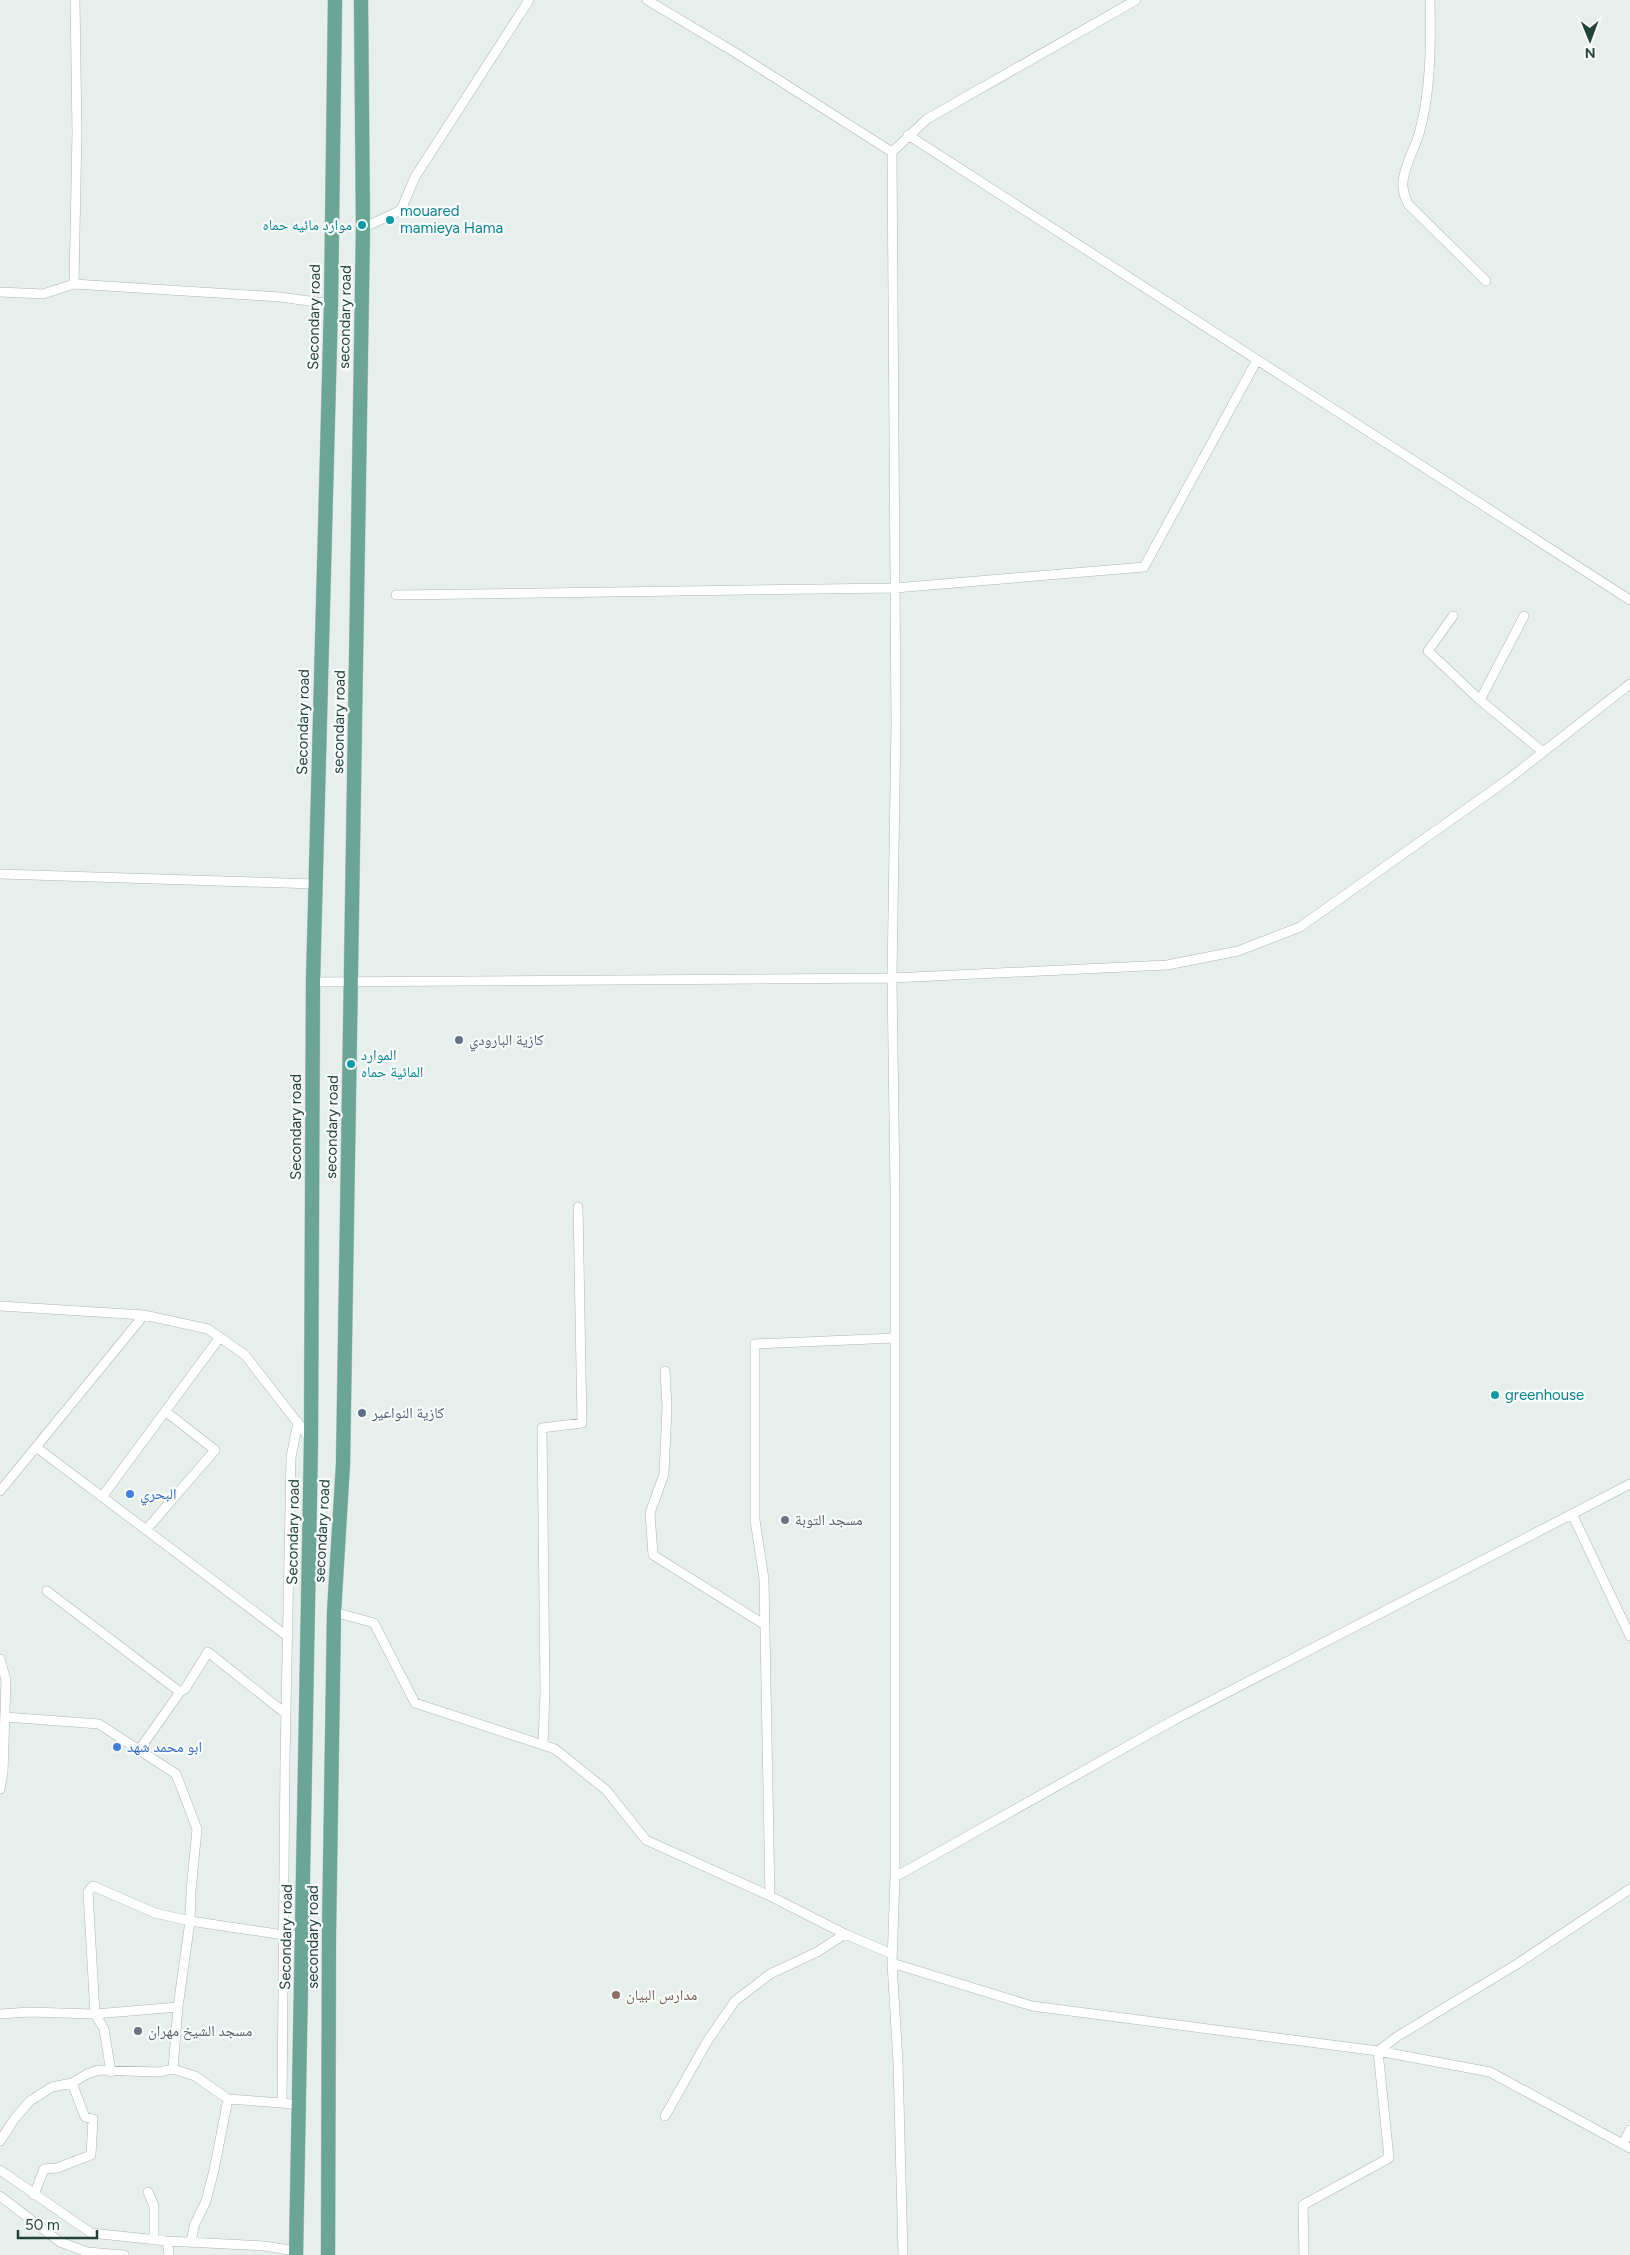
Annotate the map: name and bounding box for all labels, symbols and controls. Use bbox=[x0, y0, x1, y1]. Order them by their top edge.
north arrow bbox=[1565, 15, 1615, 65]
text: N bbox=[1585, 44, 1596, 61]
place label: mouared mamieya Hama bbox=[400, 202, 503, 237]
marker: mouared mamieya Hama bbox=[384, 214, 396, 226]
place label: موارد مائيه حماه bbox=[263, 216, 352, 234]
marker: موارد مائيه حماه bbox=[356, 219, 368, 231]
street label: Secondary road bbox=[304, 264, 324, 370]
street label: secondary road bbox=[335, 265, 355, 369]
street label: Secondary road bbox=[293, 669, 313, 775]
street label: secondary road bbox=[329, 670, 349, 774]
place label: كازية البارودي bbox=[469, 1031, 544, 1052]
marker: كازية البارودي bbox=[453, 1034, 465, 1046]
place label: الموارد المائية حماه bbox=[361, 1046, 423, 1081]
marker: الموارد المائية حماه bbox=[345, 1058, 357, 1070]
street label: Secondary road bbox=[287, 1074, 305, 1180]
street label: secondary road bbox=[322, 1075, 342, 1179]
place label: greenhouse bbox=[1505, 1386, 1584, 1404]
marker: greenhouse bbox=[1489, 1389, 1501, 1401]
place label: كازية النواعير bbox=[371, 1404, 444, 1422]
marker: كازية النواعير bbox=[356, 1407, 368, 1419]
street label: Secondary road bbox=[283, 1479, 303, 1585]
street label: secondary road bbox=[310, 1479, 334, 1583]
place label: البحري bbox=[140, 1485, 176, 1506]
marker: البحري bbox=[124, 1488, 136, 1500]
place label: مسجد التوبة bbox=[795, 1511, 863, 1529]
marker: مسجد التوبة bbox=[779, 1514, 791, 1526]
place label: ابو محمد شهد bbox=[127, 1738, 202, 1756]
marker: ابو محمد شهد bbox=[111, 1741, 123, 1753]
street label: Secondary road bbox=[276, 1884, 296, 1990]
street label: secondary road bbox=[304, 1885, 322, 1989]
place label: مدارس البيان bbox=[626, 1986, 697, 2005]
marker: مدارس البيان bbox=[610, 1989, 622, 2001]
place label: مسجد الشيخ مهران bbox=[148, 2022, 253, 2041]
marker: مسجد الشيخ مهران bbox=[132, 2025, 144, 2037]
scale bar bbox=[18, 2208, 96, 2240]
text: 50 m bbox=[25, 2216, 60, 2234]

